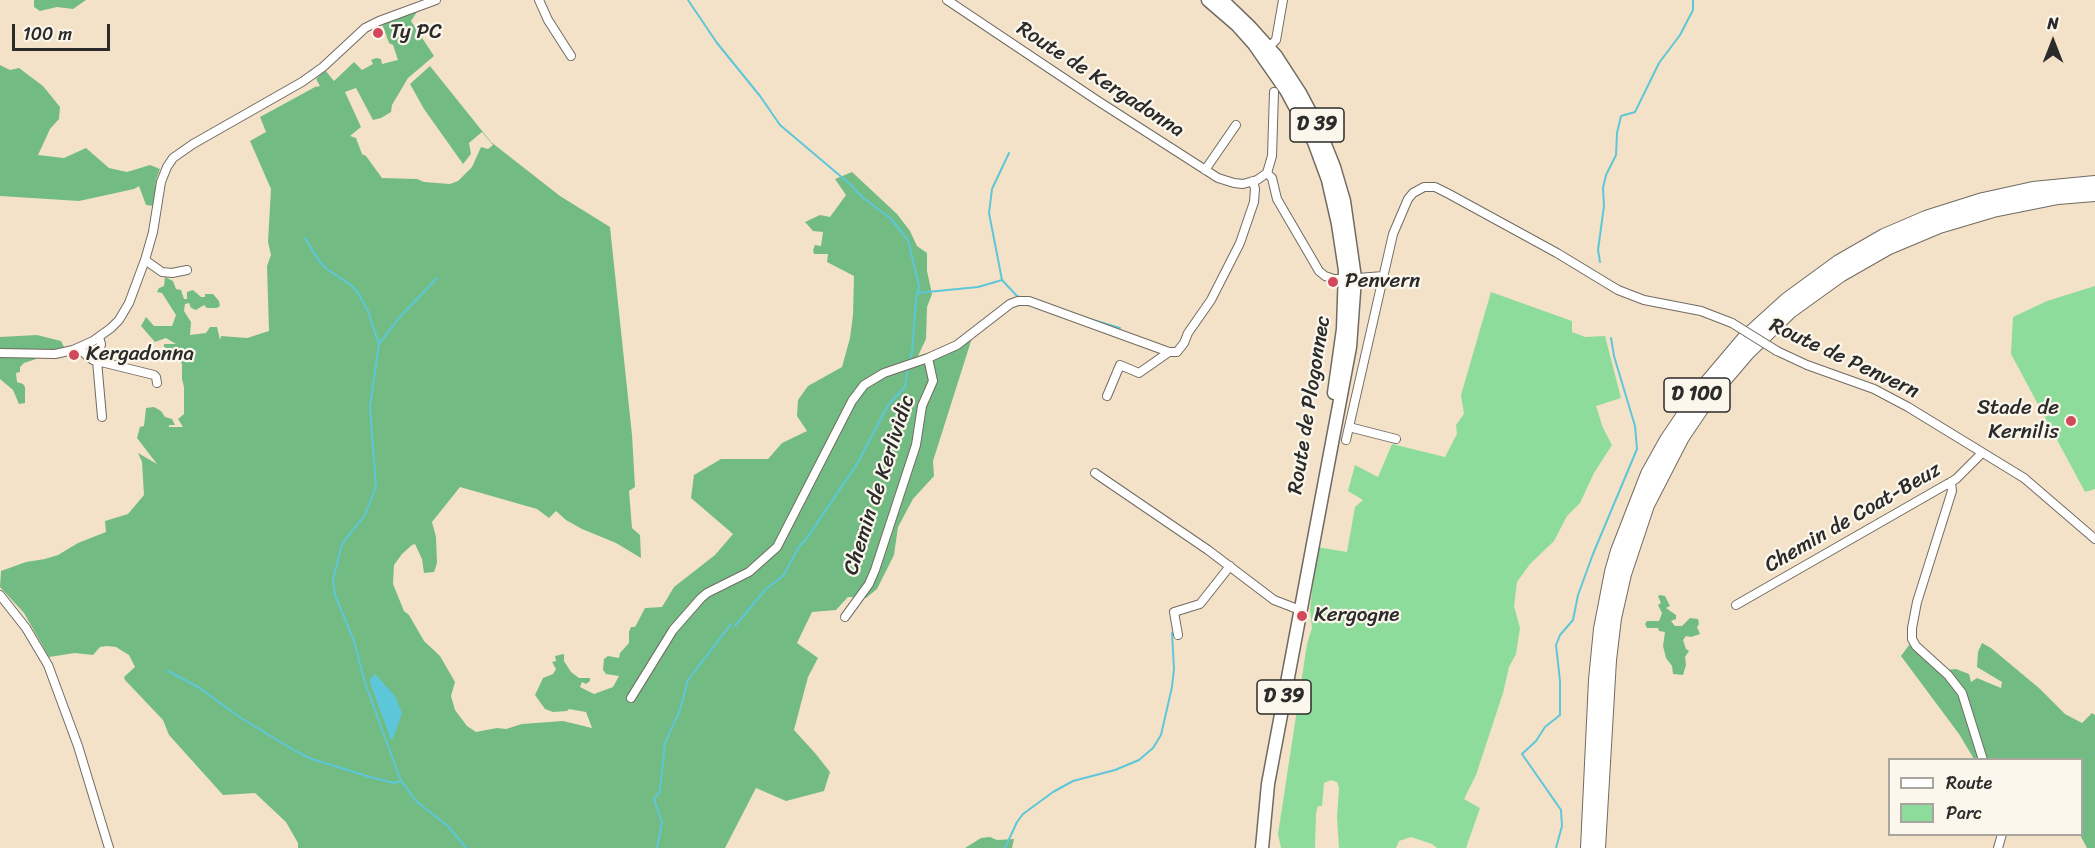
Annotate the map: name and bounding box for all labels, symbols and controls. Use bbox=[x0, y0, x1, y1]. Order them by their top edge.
text: N bbox=[2047, 9, 2059, 38]
scale bar bbox=[15, 12, 112, 50]
north arrow bbox=[2023, 12, 2083, 72]
street label: Route de Kergadonna bbox=[1011, 16, 1189, 144]
text: 100 m bbox=[23, 18, 72, 50]
place label: Ty PC bbox=[390, 20, 442, 46]
marker: Ty PC bbox=[371, 26, 385, 40]
road number: D 39 bbox=[1290, 108, 1344, 142]
place label: Penvern bbox=[1345, 269, 1420, 295]
marker: Penvern bbox=[1326, 275, 1340, 289]
street label: Route de Penvern bbox=[1765, 313, 1923, 405]
street label: Route de Plogonnec bbox=[1283, 314, 1337, 496]
place label: Kergadonna bbox=[86, 342, 194, 368]
marker: Kergadonna bbox=[67, 348, 81, 362]
road number: D 100 bbox=[1664, 378, 1730, 412]
street label: Chemin de Kerlividic bbox=[839, 392, 921, 578]
place label: Stade de Kernilis bbox=[1977, 396, 2059, 446]
marker: Stade de Kernilis bbox=[2064, 414, 2078, 428]
street label: Chemin de Coat-Beuz bbox=[1761, 457, 1945, 579]
place label: Kergogne bbox=[1314, 603, 1399, 629]
marker: Kergogne bbox=[1295, 609, 1309, 623]
road number: D 39 bbox=[1257, 680, 1311, 714]
legend bbox=[1888, 758, 2083, 836]
text: Route bbox=[1946, 767, 1992, 799]
text: Parc bbox=[1946, 797, 1982, 829]

